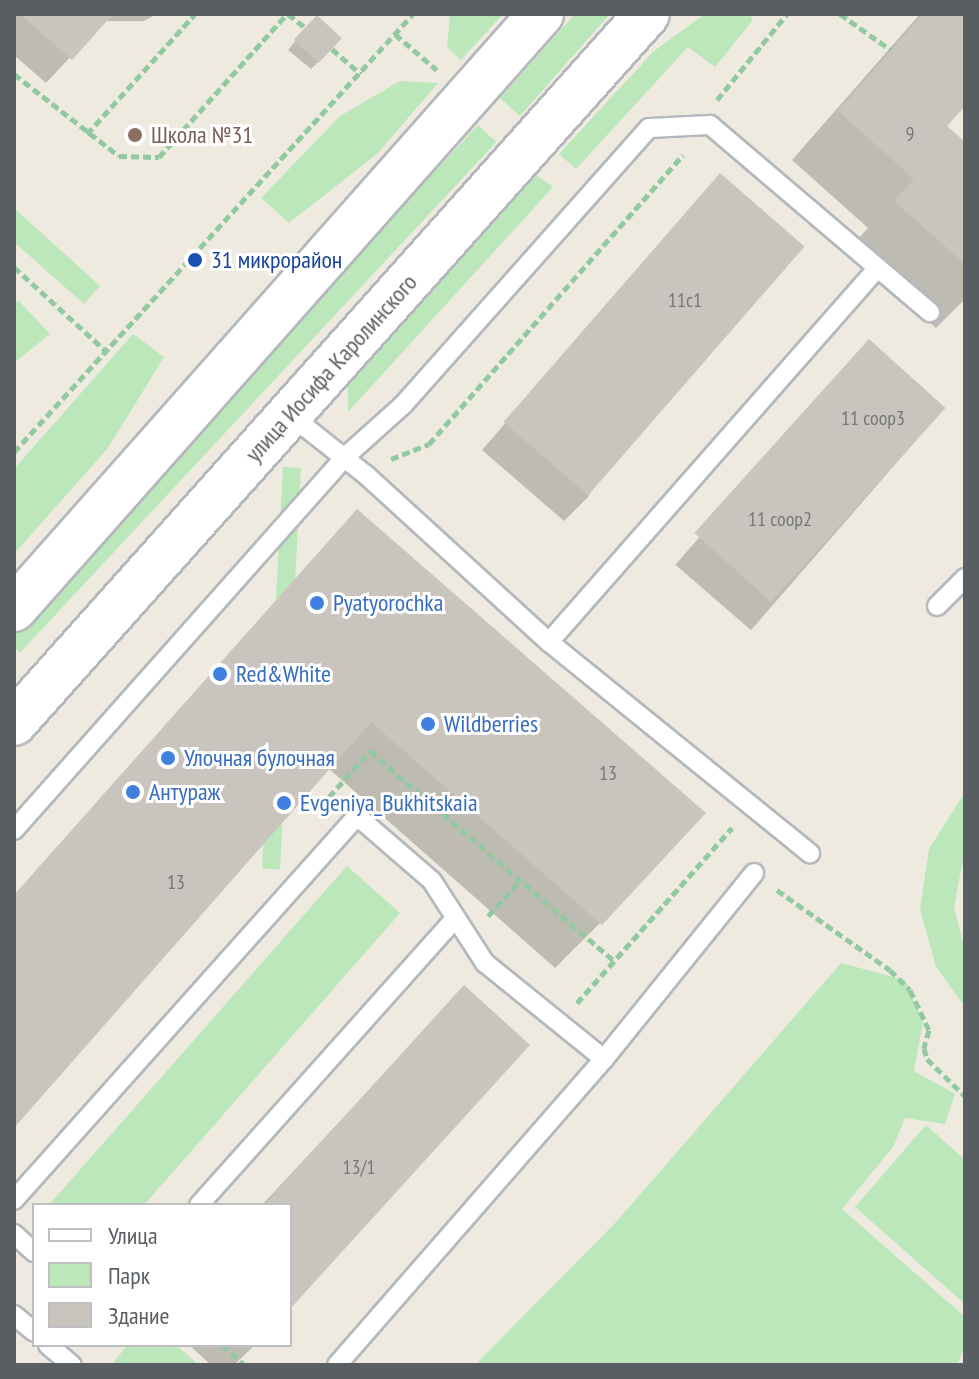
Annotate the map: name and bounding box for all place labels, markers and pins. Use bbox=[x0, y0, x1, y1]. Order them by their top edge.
place label: Школа №31 bbox=[151, 121, 253, 149]
marker: Школа №31 bbox=[126, 126, 144, 144]
place label: 31 микрорайон bbox=[211, 246, 342, 274]
marker: 31 микрорайон bbox=[186, 251, 204, 269]
place label: Pyatyorochka bbox=[333, 589, 443, 617]
marker: Pyatyorochka bbox=[308, 594, 326, 612]
place label: Red&White bbox=[236, 660, 331, 688]
marker: Red&White bbox=[211, 665, 229, 683]
place label: Wildberries bbox=[444, 710, 538, 738]
marker: Wildberries bbox=[419, 715, 437, 733]
place label: Улочная булочная bbox=[184, 744, 335, 772]
marker: Улочная булочная bbox=[159, 749, 177, 767]
place label: Антураж bbox=[149, 778, 220, 806]
marker: Антураж bbox=[124, 783, 142, 801]
place label: Evgeniya_Bukhitskaia bbox=[300, 789, 478, 817]
marker: Evgeniya_Bukhitskaia bbox=[275, 794, 293, 812]

